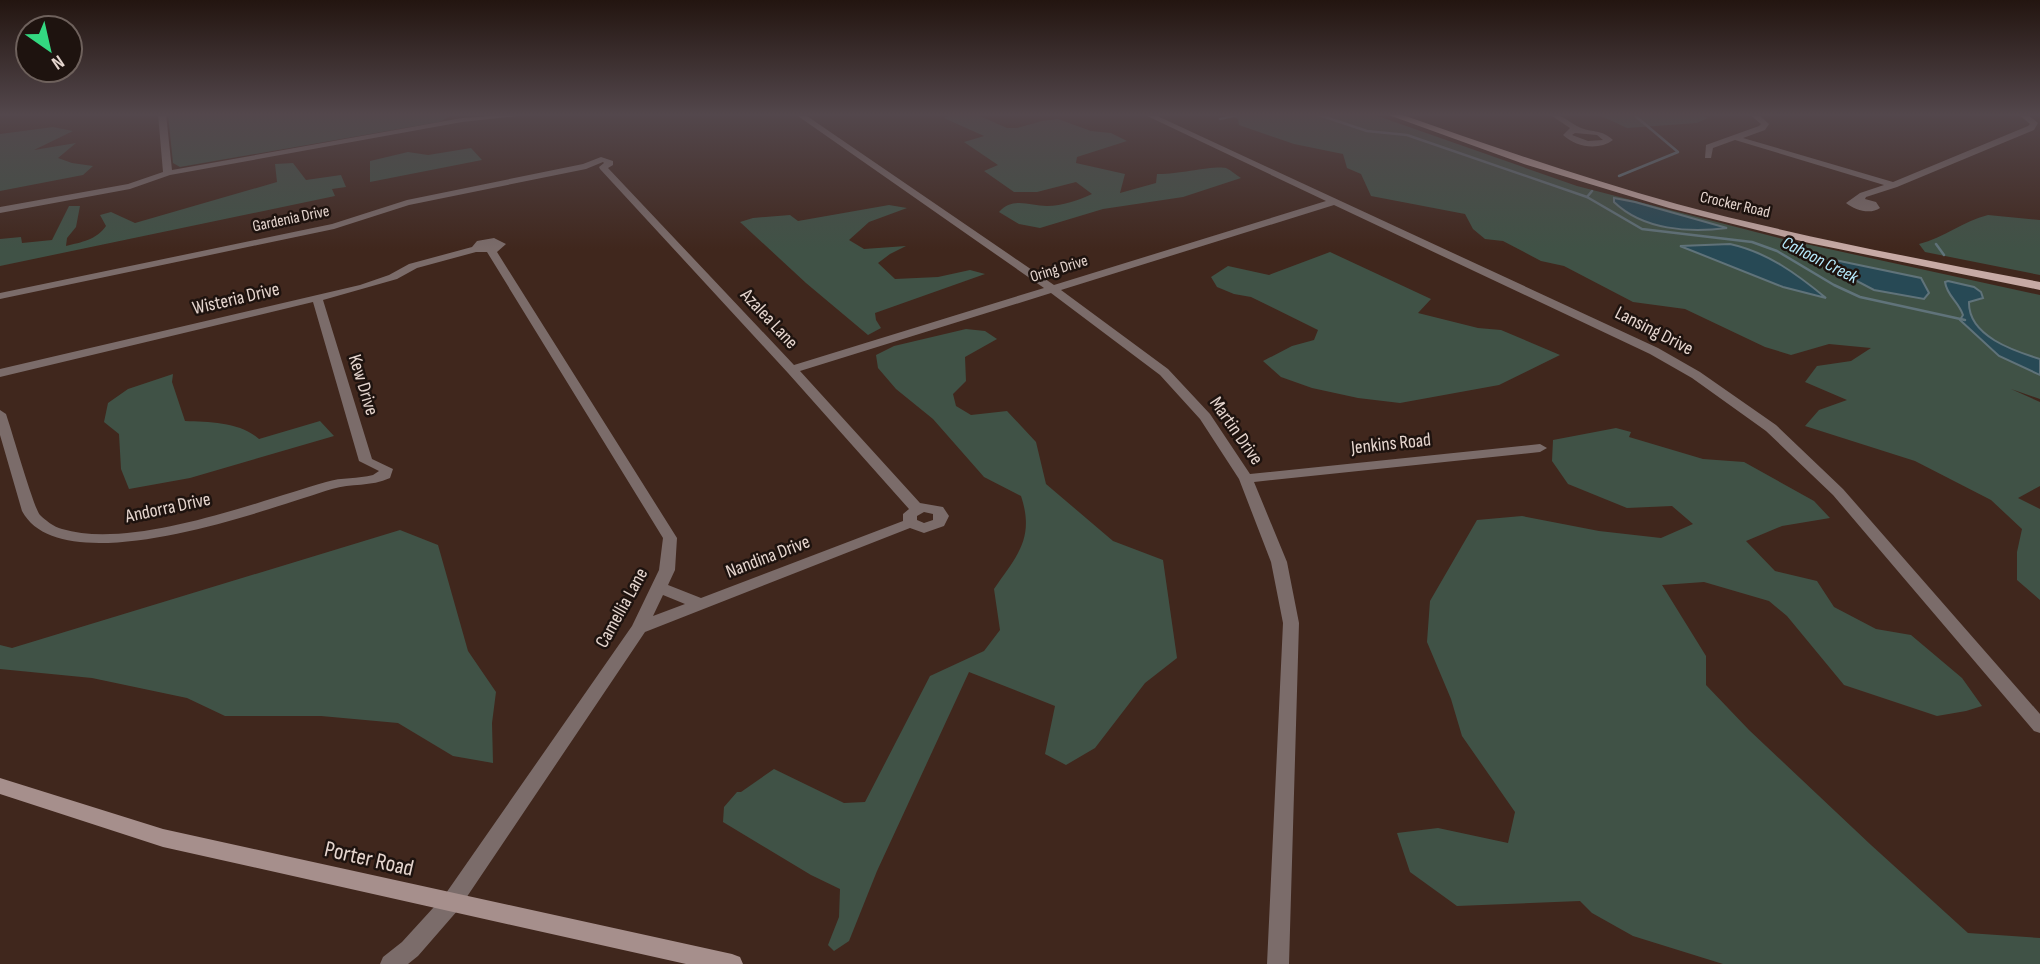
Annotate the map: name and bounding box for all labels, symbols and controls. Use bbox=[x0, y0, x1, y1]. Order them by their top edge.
north arrow bbox=[14, 14, 84, 84]
text: N bbox=[47, 49, 68, 74]
street label: Crocker Road bbox=[1698, 188, 1772, 222]
street label: Gardenia Drive bbox=[251, 202, 331, 236]
water label: Cahoon Creek bbox=[1779, 232, 1863, 289]
street label: Oring Drive bbox=[1028, 251, 1090, 287]
street label: Wisteria Drive bbox=[190, 278, 282, 320]
street label: Azalea Lane bbox=[735, 283, 803, 354]
street label: Lansing Drive bbox=[1611, 302, 1697, 360]
street label: Kew Drive bbox=[343, 352, 383, 418]
street label: Martin Drive bbox=[1204, 392, 1268, 470]
street label: Jenkins Road bbox=[1349, 428, 1432, 460]
street label: Andorra Drive bbox=[122, 488, 213, 528]
street label: Nandina Drive bbox=[723, 530, 813, 584]
street label: Camellia Lane bbox=[591, 564, 653, 652]
street label: Porter Road bbox=[322, 835, 416, 883]

